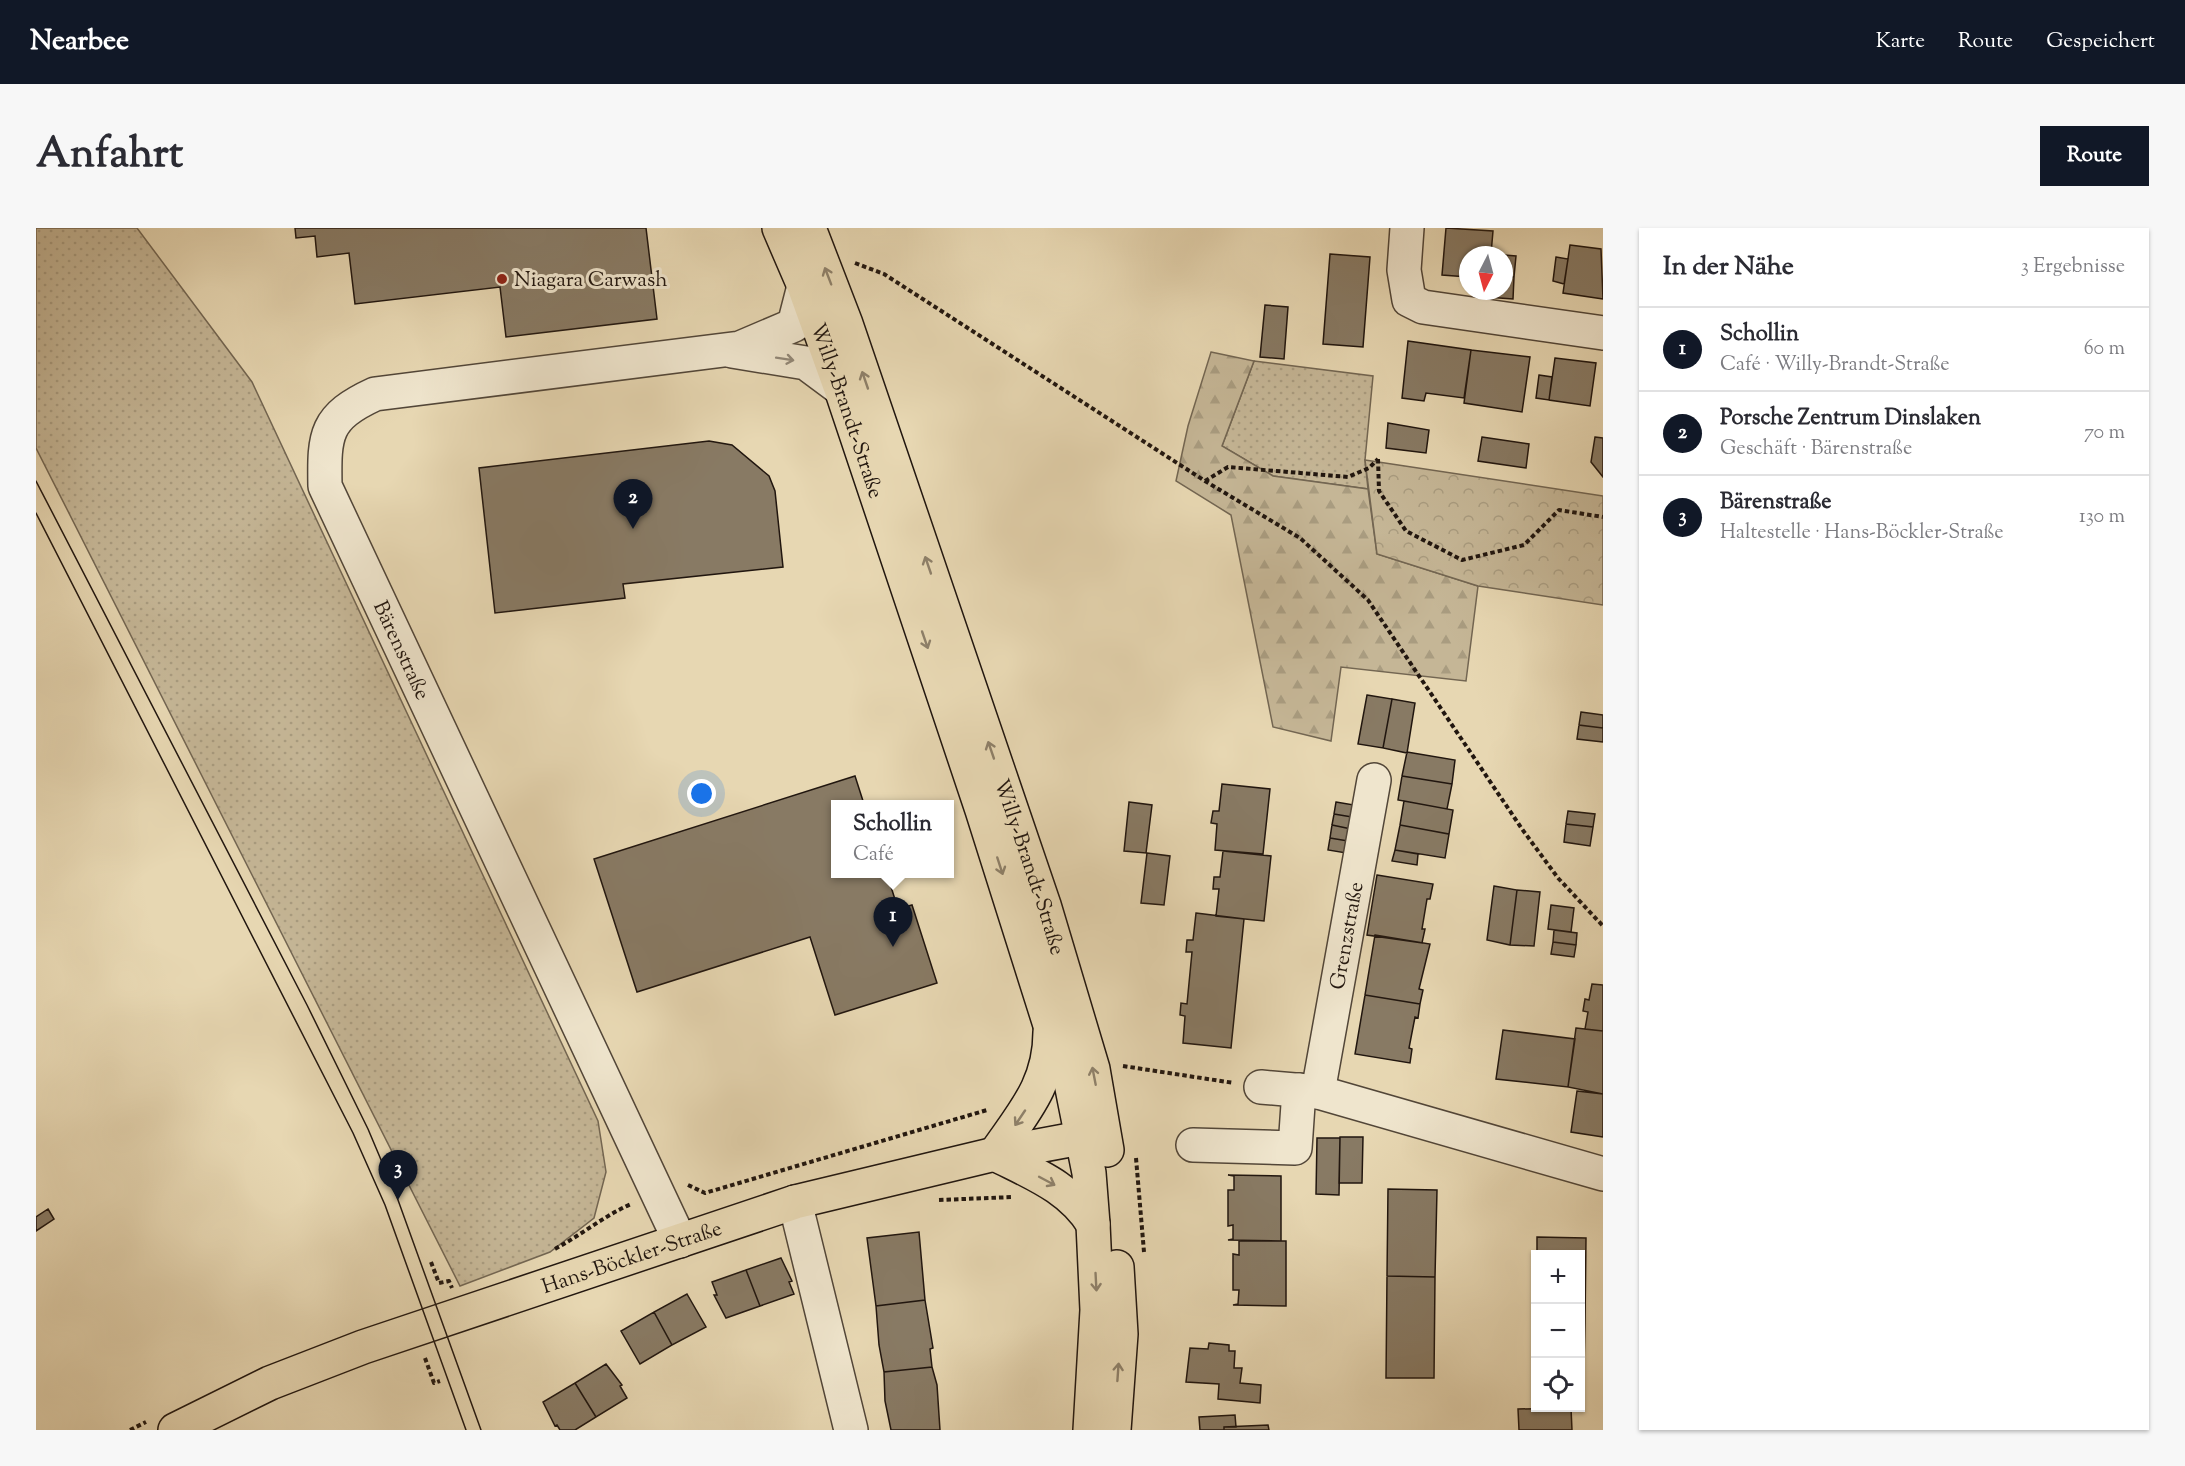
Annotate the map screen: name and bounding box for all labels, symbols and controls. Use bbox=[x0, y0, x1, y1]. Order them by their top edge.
text: Nearbee bbox=[30, 22, 129, 62]
text: Karte bbox=[1876, 27, 1925, 57]
text: Route bbox=[1958, 27, 2013, 57]
text: Gespeichert bbox=[2046, 27, 2155, 57]
text: Anfahrt bbox=[36, 126, 183, 186]
button: Route bbox=[2040, 126, 2149, 186]
north arrow bbox=[1459, 246, 1513, 300]
text: In der Nähe bbox=[1663, 249, 1794, 286]
text: 3 Ergebnisse bbox=[2021, 253, 2125, 282]
place label: Niagara Carwash bbox=[514, 266, 668, 296]
one-way arrow bbox=[822, 267, 833, 286]
marker: Niagara Carwash bbox=[495, 272, 509, 286]
street label: Willy-Brandt-Straße bbox=[801, 319, 890, 503]
text: Schollin bbox=[1720, 319, 1799, 351]
text: 1 bbox=[1679, 335, 1686, 364]
text: 60 m bbox=[2084, 335, 2125, 364]
text: Café · Willy-Brandt-Straße bbox=[1720, 351, 1950, 380]
one-way arrow bbox=[774, 354, 794, 365]
one-way arrow bbox=[859, 371, 870, 390]
text: Porsche Zentrum Dinslaken bbox=[1720, 403, 1981, 435]
text: 2 bbox=[1678, 419, 1687, 448]
text: 70 m bbox=[2084, 419, 2125, 448]
text: Geschäft · Bärenstraße bbox=[1720, 435, 1912, 464]
pin: 2 bbox=[614, 480, 652, 529]
text: Bärenstraße bbox=[1720, 487, 1832, 519]
text: 3 bbox=[1678, 503, 1687, 532]
text: 130 m bbox=[2079, 503, 2125, 532]
text: Haltestelle · Hans-Böckler-Straße bbox=[1720, 519, 2004, 548]
one-way arrow bbox=[921, 556, 932, 575]
street label: Bärenstraße bbox=[364, 596, 436, 705]
one-way arrow bbox=[921, 630, 932, 649]
one-way arrow bbox=[984, 741, 995, 760]
street label: Willy-Brandt-Straße bbox=[985, 775, 1071, 959]
your location bbox=[687, 779, 716, 808]
popup bbox=[831, 800, 954, 878]
text: Schollin bbox=[853, 809, 932, 841]
text: Café bbox=[853, 841, 894, 870]
one-way arrow bbox=[995, 856, 1006, 875]
street label: Grenzstraße bbox=[1324, 879, 1372, 992]
pin: 1 bbox=[874, 898, 912, 947]
one-way arrow bbox=[1088, 1066, 1099, 1086]
one-way arrow bbox=[1014, 1109, 1026, 1125]
pin: 3 bbox=[378, 1150, 418, 1200]
one-way arrow bbox=[1038, 1176, 1056, 1187]
street label: Hans-Böckler-Straße bbox=[538, 1215, 726, 1303]
map controls bbox=[1531, 1250, 1585, 1412]
button: + bbox=[1531, 1250, 1585, 1304]
one-way arrow bbox=[1090, 1272, 1101, 1292]
button: − bbox=[1531, 1304, 1585, 1358]
button: locate bbox=[1531, 1358, 1585, 1412]
one-way arrow bbox=[1113, 1362, 1124, 1382]

